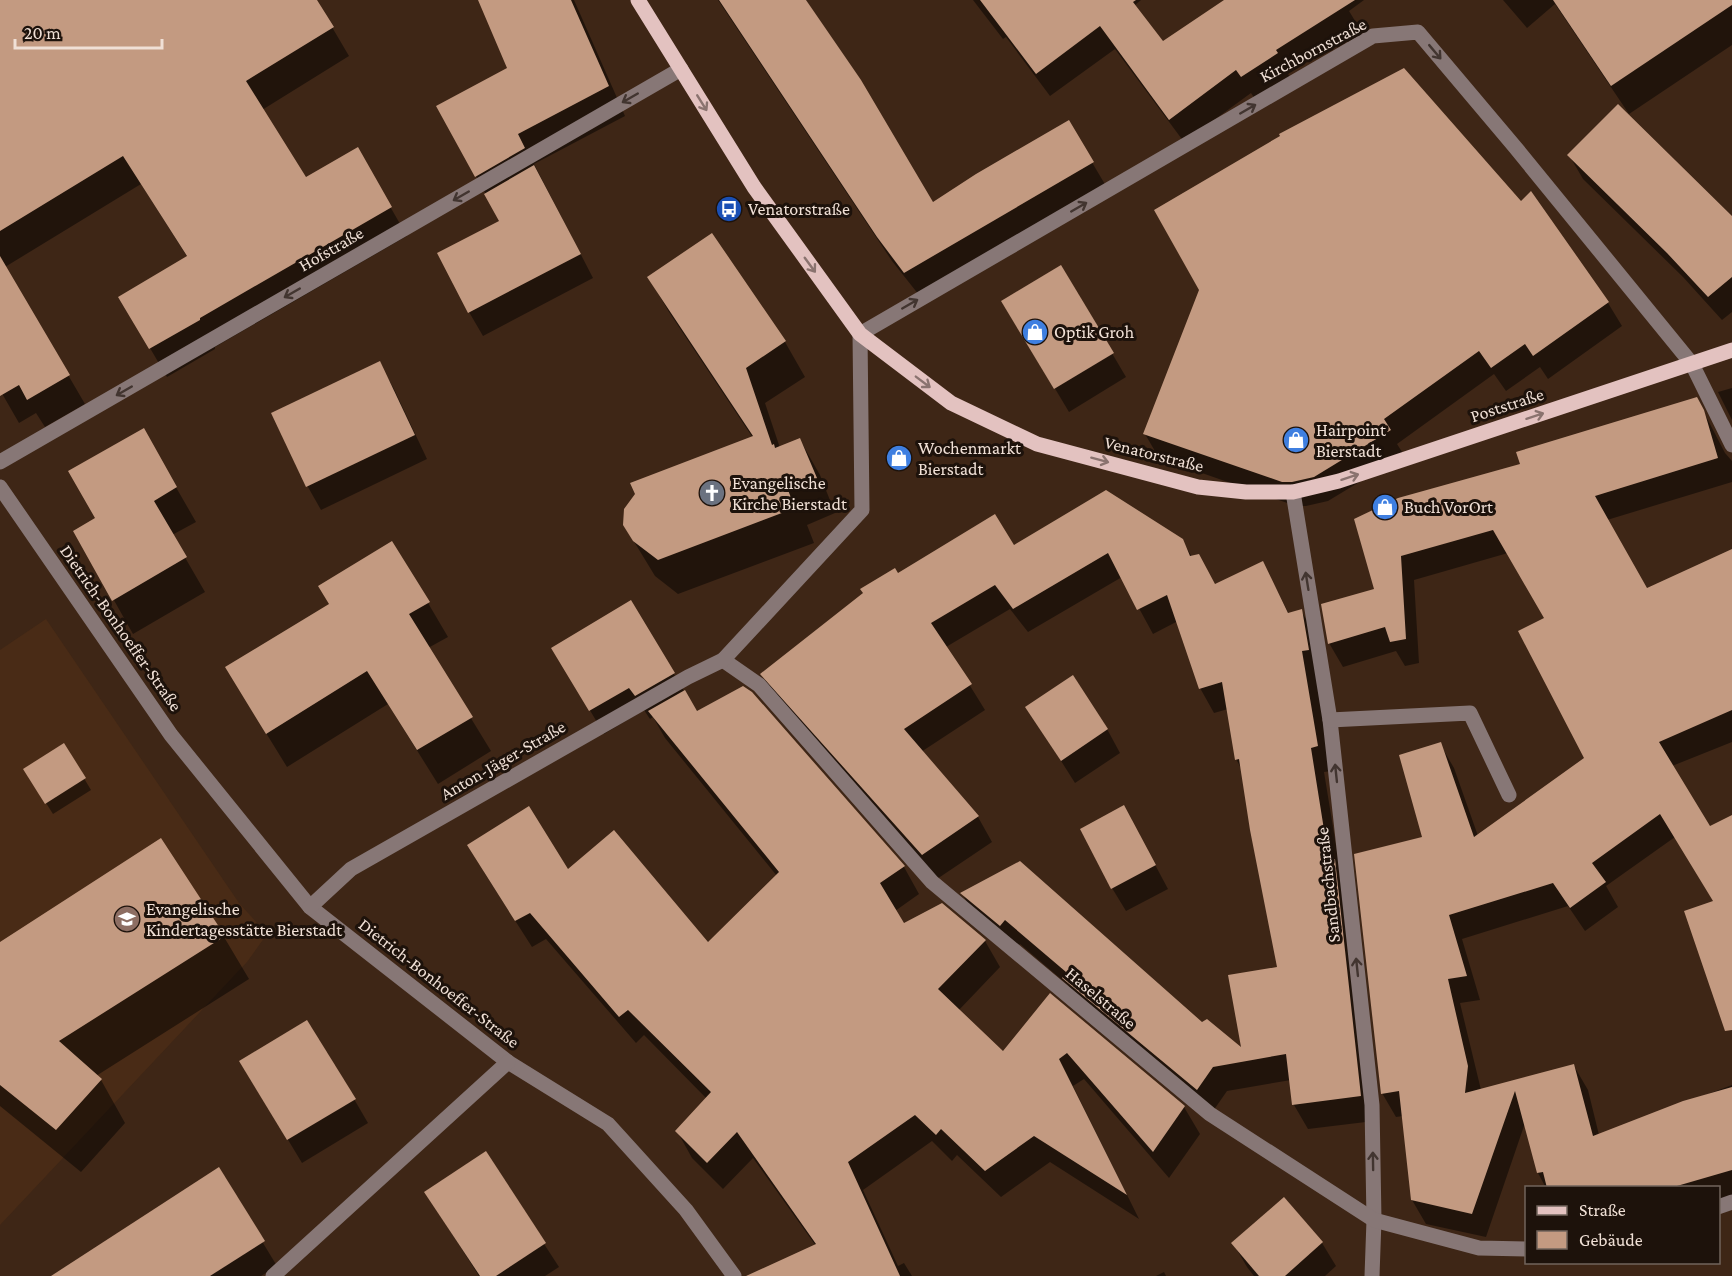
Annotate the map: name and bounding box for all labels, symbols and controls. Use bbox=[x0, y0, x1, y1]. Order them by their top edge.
scale bar bbox=[15, 12, 162, 50]
street label: Kirchbornstraße bbox=[1256, 14, 1370, 86]
text: 20 m bbox=[24, 23, 61, 43]
one-way arrow bbox=[1428, 44, 1441, 60]
one-way arrow bbox=[622, 93, 639, 105]
one-way arrow bbox=[696, 94, 708, 111]
one-way arrow bbox=[1239, 102, 1256, 114]
one-way arrow bbox=[453, 190, 470, 202]
bus stop icon: Venatorstraße bbox=[714, 194, 744, 224]
place label: Venatorstraße bbox=[748, 199, 850, 219]
one-way arrow bbox=[1070, 200, 1087, 212]
street label: Hofstraße bbox=[295, 222, 367, 275]
one-way arrow bbox=[804, 257, 816, 273]
one-way arrow bbox=[284, 288, 301, 300]
one-way arrow bbox=[901, 298, 918, 310]
shop icon: Optik Groh bbox=[1020, 317, 1050, 347]
place label: Optik Groh bbox=[1054, 322, 1134, 342]
one-way arrow bbox=[915, 375, 931, 388]
street label: Poststraße bbox=[1468, 384, 1546, 426]
one-way arrow bbox=[115, 386, 133, 397]
one-way arrow bbox=[1525, 410, 1544, 421]
place label: Hairpoint Bierstadt bbox=[1316, 420, 1387, 461]
shop icon: Hairpoint Bierstadt bbox=[1281, 425, 1311, 455]
street label: Venatorstraße bbox=[1102, 432, 1206, 476]
place label: Wochenmarkt Bierstadt bbox=[918, 438, 1022, 479]
shop icon: Wochenmarkt Bierstadt bbox=[884, 443, 914, 473]
one-way arrow bbox=[1090, 455, 1109, 467]
one-way arrow bbox=[1340, 471, 1359, 482]
place label: Evangelische Kirche Bierstadt bbox=[732, 473, 848, 514]
church icon: Evangelische Kirche Bierstadt bbox=[697, 478, 727, 508]
shop icon: Buch VorOrt bbox=[1370, 492, 1400, 522]
place label: Buch VorOrt bbox=[1404, 497, 1494, 517]
street label: Dietrich-Bonhoeffer-Straße bbox=[56, 541, 186, 715]
one-way arrow bbox=[1302, 571, 1313, 591]
street label: Anton-Jäger-Straße bbox=[437, 716, 569, 804]
one-way arrow bbox=[1330, 764, 1341, 784]
street label: Sandbachstraße bbox=[1312, 826, 1344, 944]
place label: Evangelische Kindertagesstätte Bierstadt bbox=[146, 899, 343, 940]
school or university icon: Evangelische Kindertagesstätte Bierstadt bbox=[112, 904, 142, 934]
street label: Dietrich-Bonhoeffer-Straße bbox=[355, 914, 523, 1052]
one-way arrow bbox=[1351, 958, 1362, 978]
street label: Haselstraße bbox=[1062, 963, 1140, 1033]
one-way arrow bbox=[1368, 1152, 1379, 1172]
legend bbox=[1525, 1186, 1720, 1264]
text: Straße bbox=[1579, 1200, 1626, 1220]
text: Gebäude bbox=[1579, 1230, 1643, 1250]

